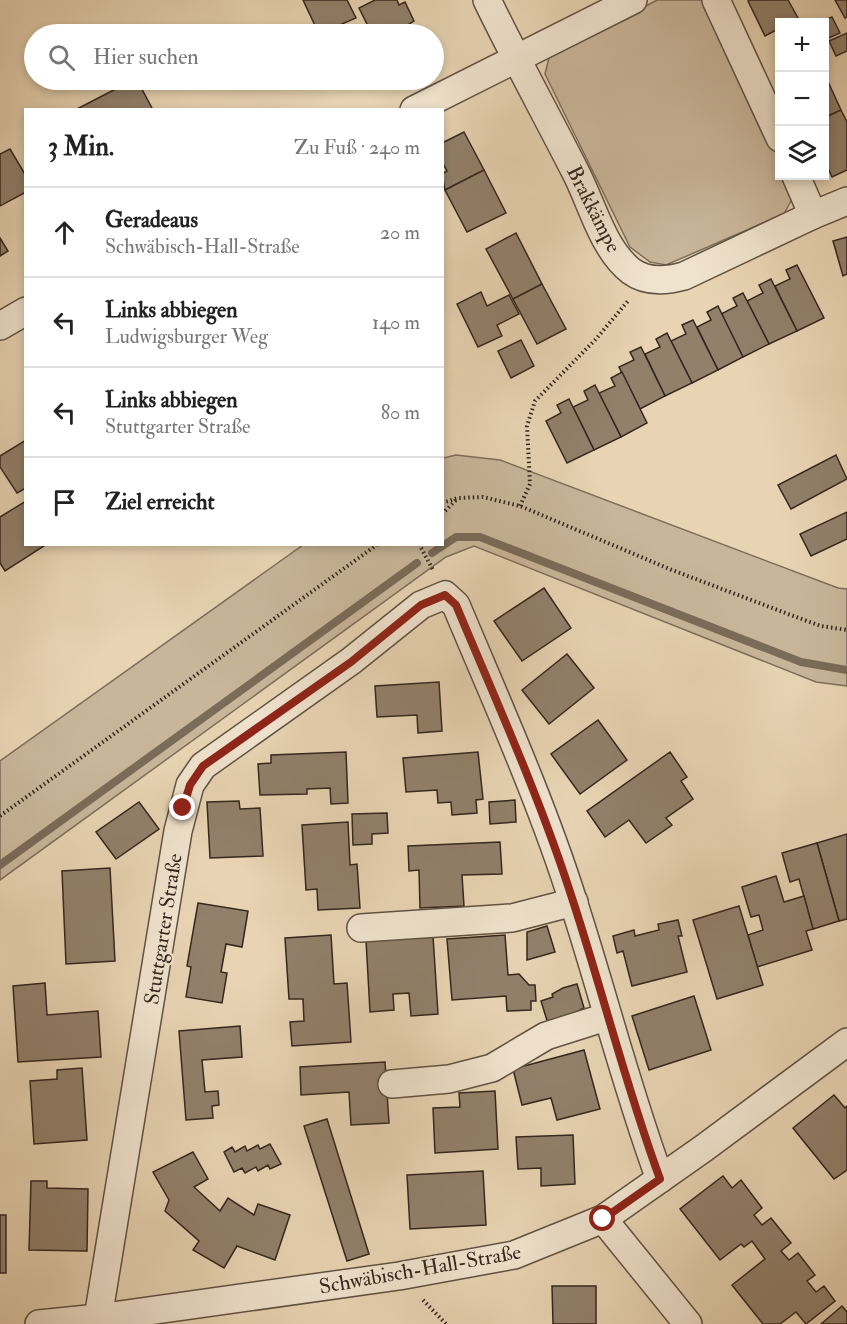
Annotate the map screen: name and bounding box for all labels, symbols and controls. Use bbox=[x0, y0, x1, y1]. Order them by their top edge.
map controls bbox=[775, 18, 829, 180]
button: + bbox=[775, 18, 829, 72]
search box bbox=[24, 24, 444, 90]
icon: search bbox=[45, 41, 78, 74]
text: Hier suchen bbox=[93, 43, 199, 71]
button: − bbox=[775, 72, 829, 126]
button: layers bbox=[775, 126, 829, 180]
text: 3 Min. bbox=[48, 131, 114, 163]
text: Zu Fuß · 240 m bbox=[294, 135, 420, 160]
street label: Brakkämpe bbox=[560, 161, 627, 258]
text: Geradeaus bbox=[105, 206, 198, 234]
icon: ahead bbox=[48, 216, 81, 249]
text: 20 m bbox=[380, 220, 420, 245]
text: Schwäbisch-Hall-Straße bbox=[105, 234, 300, 259]
text: Links abbiegen bbox=[105, 296, 238, 324]
icon: left bbox=[48, 306, 81, 339]
text: 140 m bbox=[372, 310, 420, 335]
text: Ludwigsburger Weg bbox=[105, 324, 268, 349]
text: Links abbiegen bbox=[105, 386, 238, 414]
icon: left bbox=[48, 396, 81, 429]
text: 80 m bbox=[381, 400, 420, 425]
text: Stuttgarter Straße bbox=[105, 414, 250, 439]
icon: arrive bbox=[48, 486, 81, 519]
text: Ziel erreicht bbox=[105, 488, 215, 516]
route end bbox=[169, 794, 195, 820]
street label: Stuttgarter Straße bbox=[138, 851, 189, 1007]
route start bbox=[589, 1205, 615, 1231]
street label: Schwäbisch-Hall-Straße bbox=[317, 1238, 523, 1301]

